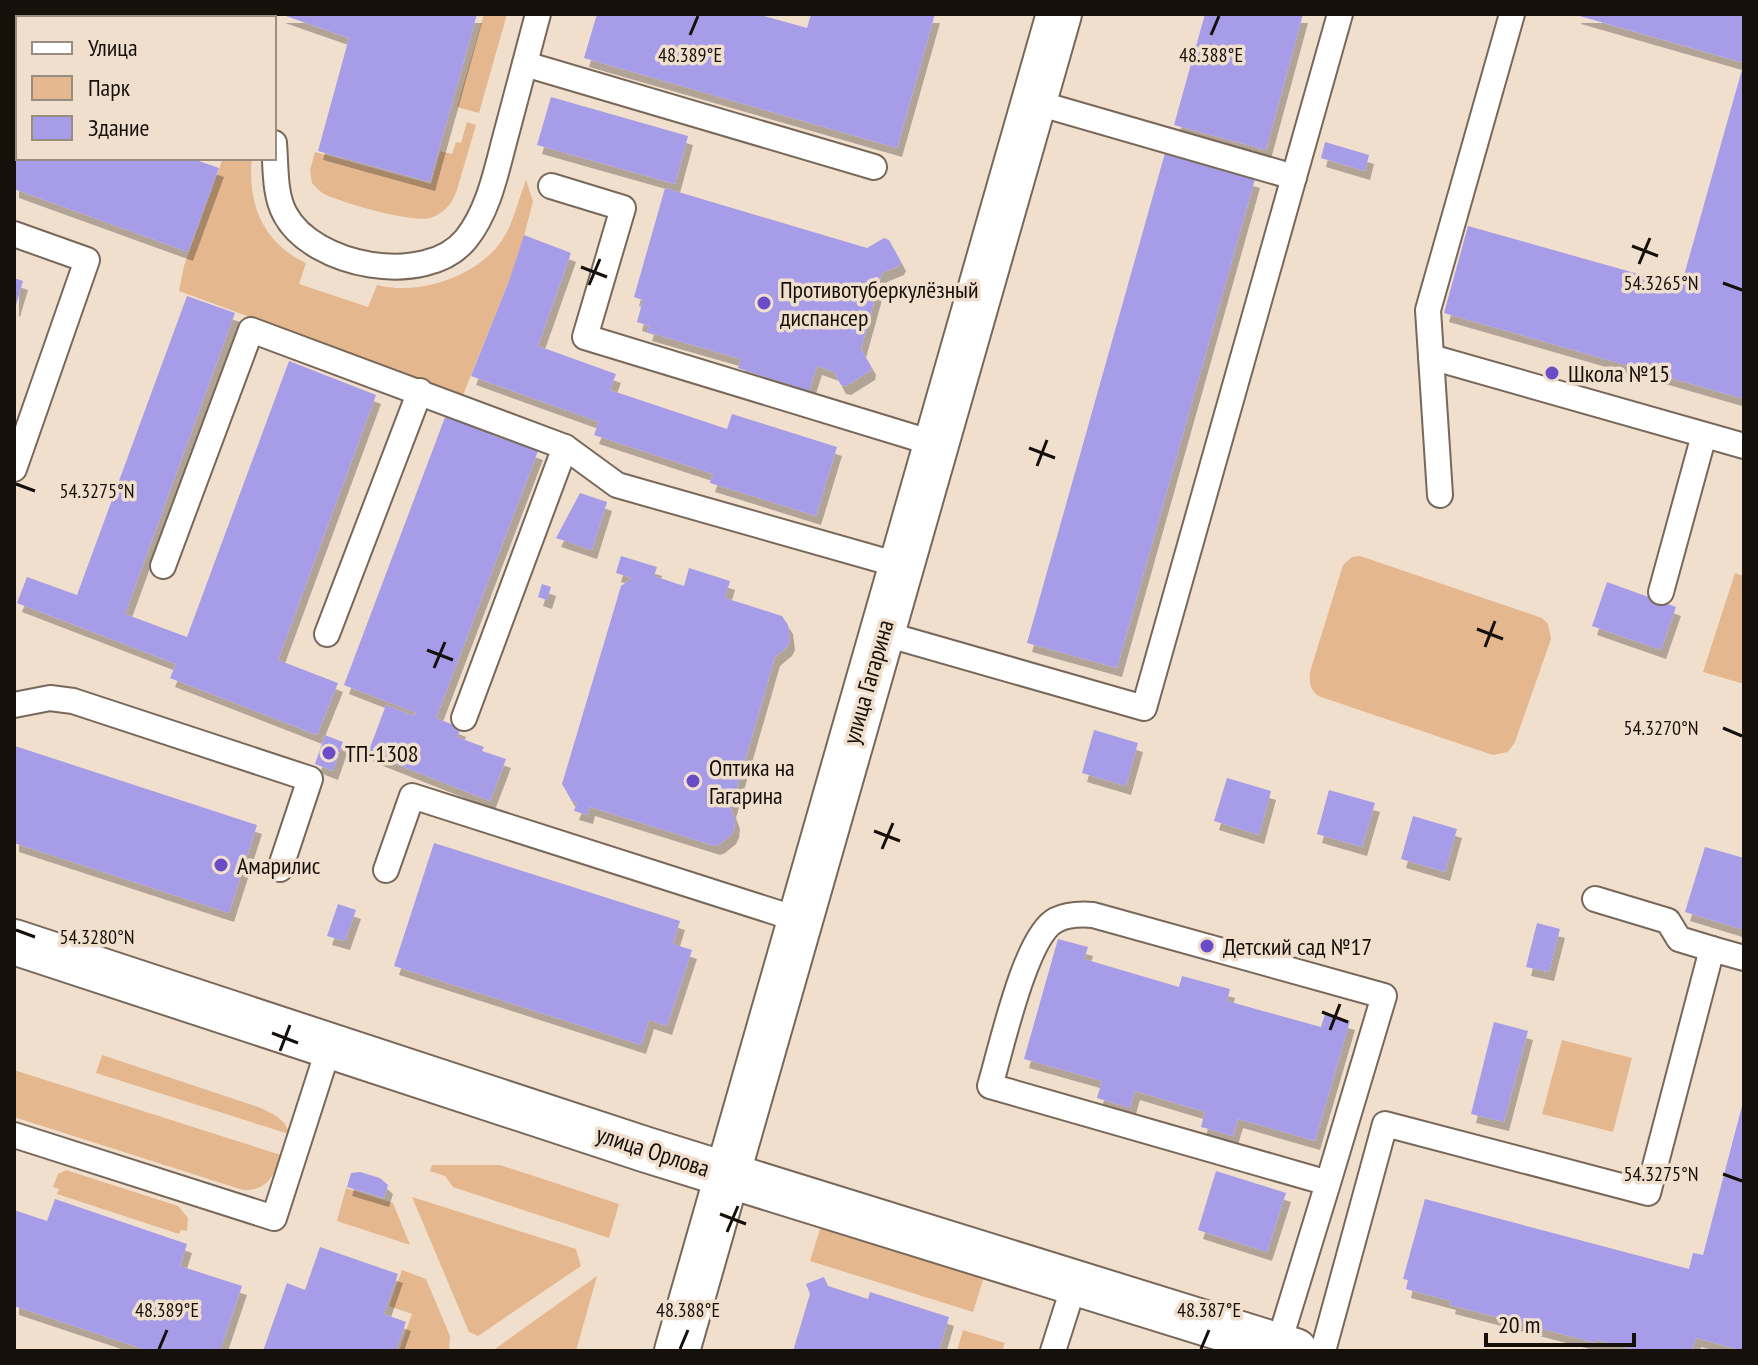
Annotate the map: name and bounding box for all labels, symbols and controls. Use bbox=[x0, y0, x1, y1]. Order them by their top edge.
legend bbox=[16, 16, 276, 160]
text: Улица bbox=[88, 32, 138, 63]
text: 48.389°E bbox=[658, 42, 722, 68]
text: 48.388°E bbox=[1179, 42, 1243, 68]
text: Парк bbox=[88, 72, 131, 103]
text: Здание bbox=[88, 112, 149, 143]
text: 54.3265°N bbox=[1623, 270, 1699, 296]
place label: Противотуберкулёзный диспансер bbox=[780, 274, 979, 333]
marker: Противотуберкулёзный диспансер bbox=[755, 294, 773, 312]
place label: Школа №15 bbox=[1568, 358, 1670, 389]
marker: Школа №15 bbox=[1543, 364, 1561, 382]
text: 54.3275°N bbox=[59, 478, 135, 504]
street label: улица Гагарина bbox=[835, 616, 901, 748]
text: 54.3270°N bbox=[1623, 715, 1699, 741]
place label: ТП-1308 bbox=[345, 738, 419, 769]
marker: ТП-1308 bbox=[320, 744, 338, 762]
place label: Оптика на Гагарина bbox=[709, 752, 795, 811]
marker: Оптика на Гагарина bbox=[684, 772, 702, 790]
place label: Амарилис bbox=[237, 850, 321, 881]
marker: Амарилис bbox=[212, 856, 230, 874]
text: 54.3280°N bbox=[59, 924, 135, 950]
place label: Детский сад №17 bbox=[1223, 931, 1372, 962]
marker: Детский сад №17 bbox=[1198, 937, 1216, 955]
street label: улица Орлова bbox=[592, 1118, 714, 1184]
text: 54.3275°N bbox=[1623, 1161, 1699, 1187]
text: 48.389°E bbox=[135, 1297, 199, 1323]
text: 48.388°E bbox=[656, 1297, 720, 1323]
text: 48.387°E bbox=[1177, 1297, 1241, 1323]
scale bar bbox=[1486, 1297, 1634, 1347]
text: 20 m bbox=[1498, 1309, 1540, 1340]

